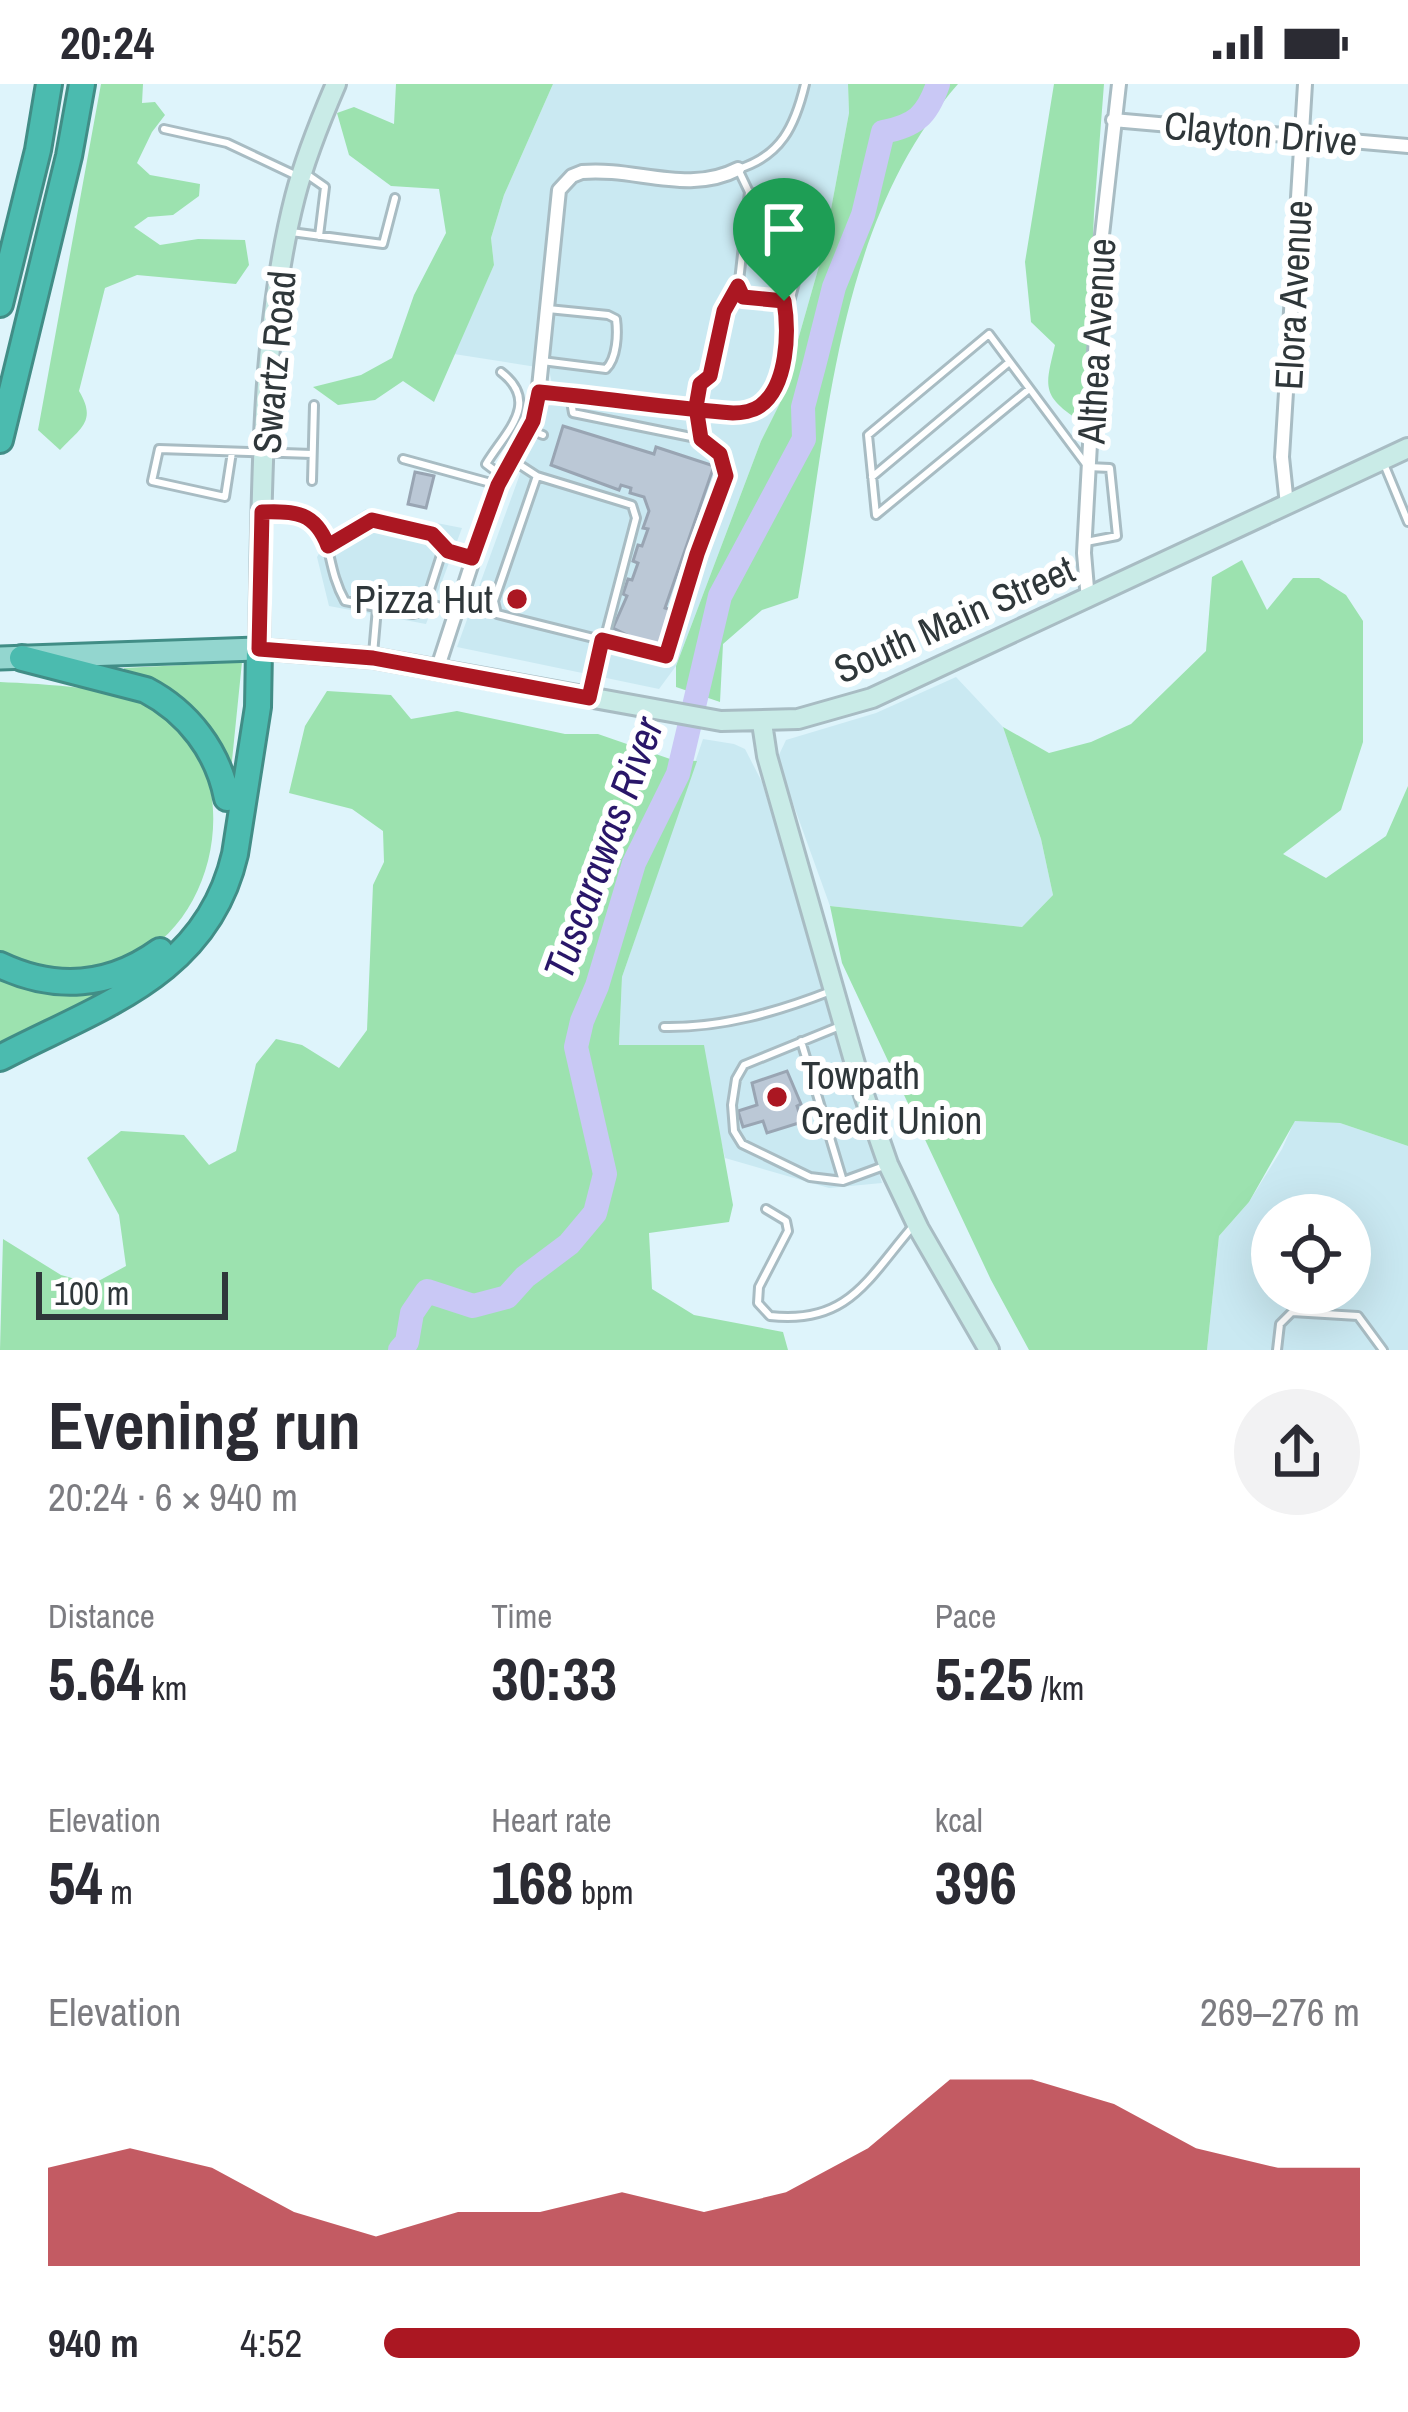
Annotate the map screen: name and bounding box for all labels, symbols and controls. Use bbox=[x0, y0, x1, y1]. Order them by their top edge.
text: 20:24 bbox=[60, 12, 154, 73]
street label: Clayton Drive bbox=[1162, 99, 1360, 167]
pin bbox=[733, 178, 835, 301]
icon: arrive bbox=[751, 196, 817, 262]
street label: Elora Avenue bbox=[1262, 199, 1324, 391]
street label: Althea Avenue bbox=[1065, 237, 1127, 446]
street label: Swartz Road bbox=[240, 269, 308, 455]
street label: South Main Street bbox=[826, 543, 1082, 695]
place label: Pizza Hut bbox=[354, 573, 493, 625]
marker: Pizza Hut bbox=[504, 586, 530, 612]
water label: Tuscarawas River bbox=[530, 708, 677, 987]
place label: Towpath Credit Union bbox=[801, 1049, 982, 1146]
marker: Towpath Credit Union bbox=[764, 1084, 790, 1110]
map controls bbox=[1251, 1194, 1371, 1314]
button: locate bbox=[1251, 1194, 1371, 1314]
scale bar bbox=[36, 1266, 228, 1319]
text: 100 m bbox=[54, 1271, 129, 1315]
text: Evening run bbox=[48, 1381, 361, 1470]
button: share bbox=[1234, 1389, 1360, 1515]
text: 20:24 · 6 × 940 m bbox=[48, 1471, 298, 1523]
text: Distance bbox=[48, 1594, 155, 1638]
text: Time bbox=[491, 1594, 552, 1638]
text: Pace bbox=[935, 1594, 996, 1638]
text: 5.64 bbox=[48, 1638, 144, 1719]
text: 30:33 bbox=[491, 1638, 617, 1719]
text: 5:25 bbox=[935, 1638, 1033, 1719]
text: km bbox=[144, 1666, 187, 1710]
text: /km bbox=[1033, 1666, 1084, 1710]
text: Elevation bbox=[48, 1798, 161, 1842]
text: Heart rate bbox=[491, 1798, 612, 1842]
text: kcal bbox=[935, 1798, 983, 1842]
text: 54 bbox=[48, 1842, 103, 1923]
text: 168 bbox=[491, 1842, 573, 1923]
text: 396 bbox=[935, 1842, 1017, 1923]
text: m bbox=[103, 1870, 133, 1914]
text: bpm bbox=[573, 1870, 634, 1914]
text: Elevation bbox=[48, 1986, 181, 2038]
text: 269–276 m bbox=[1200, 1986, 1360, 2038]
text: 940 m bbox=[48, 2317, 139, 2369]
text: 4:52 bbox=[240, 2317, 302, 2369]

